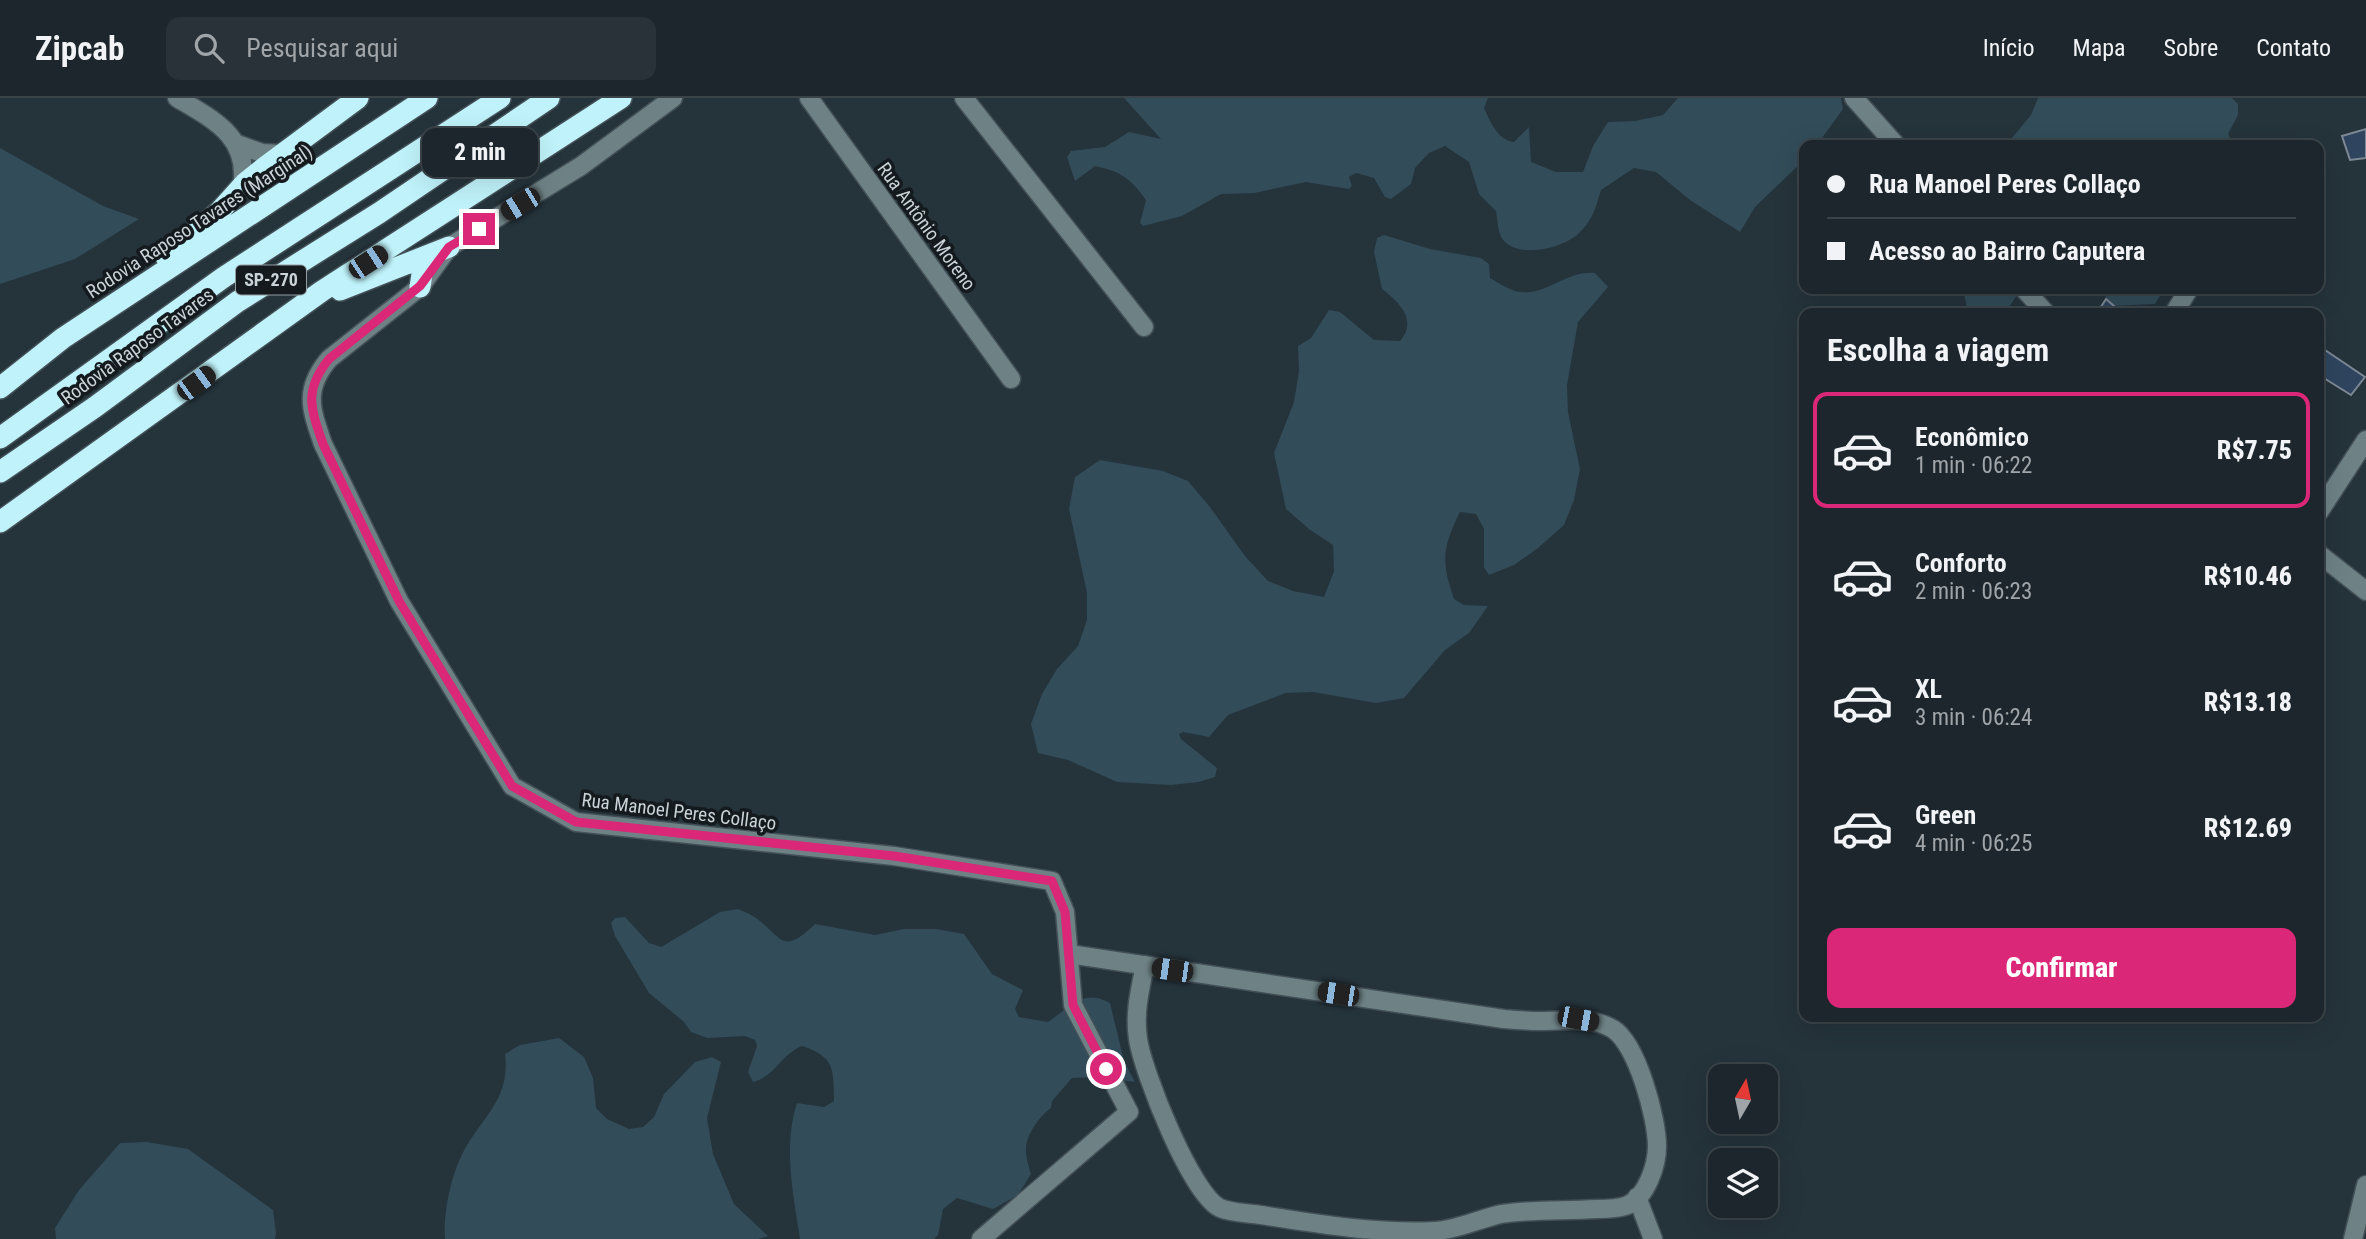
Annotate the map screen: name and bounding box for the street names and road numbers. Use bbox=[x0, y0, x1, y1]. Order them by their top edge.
street label: Rodovia Raposo Tavares (Marginal) bbox=[82, 140, 316, 303]
street label: Rua Antônio Moreno bbox=[872, 158, 981, 295]
road number: SP-270 bbox=[236, 266, 306, 294]
street label: Rodovia Raposo Tavares bbox=[57, 283, 218, 409]
street label: Rua Manoel Peres Collaço bbox=[580, 788, 778, 835]

